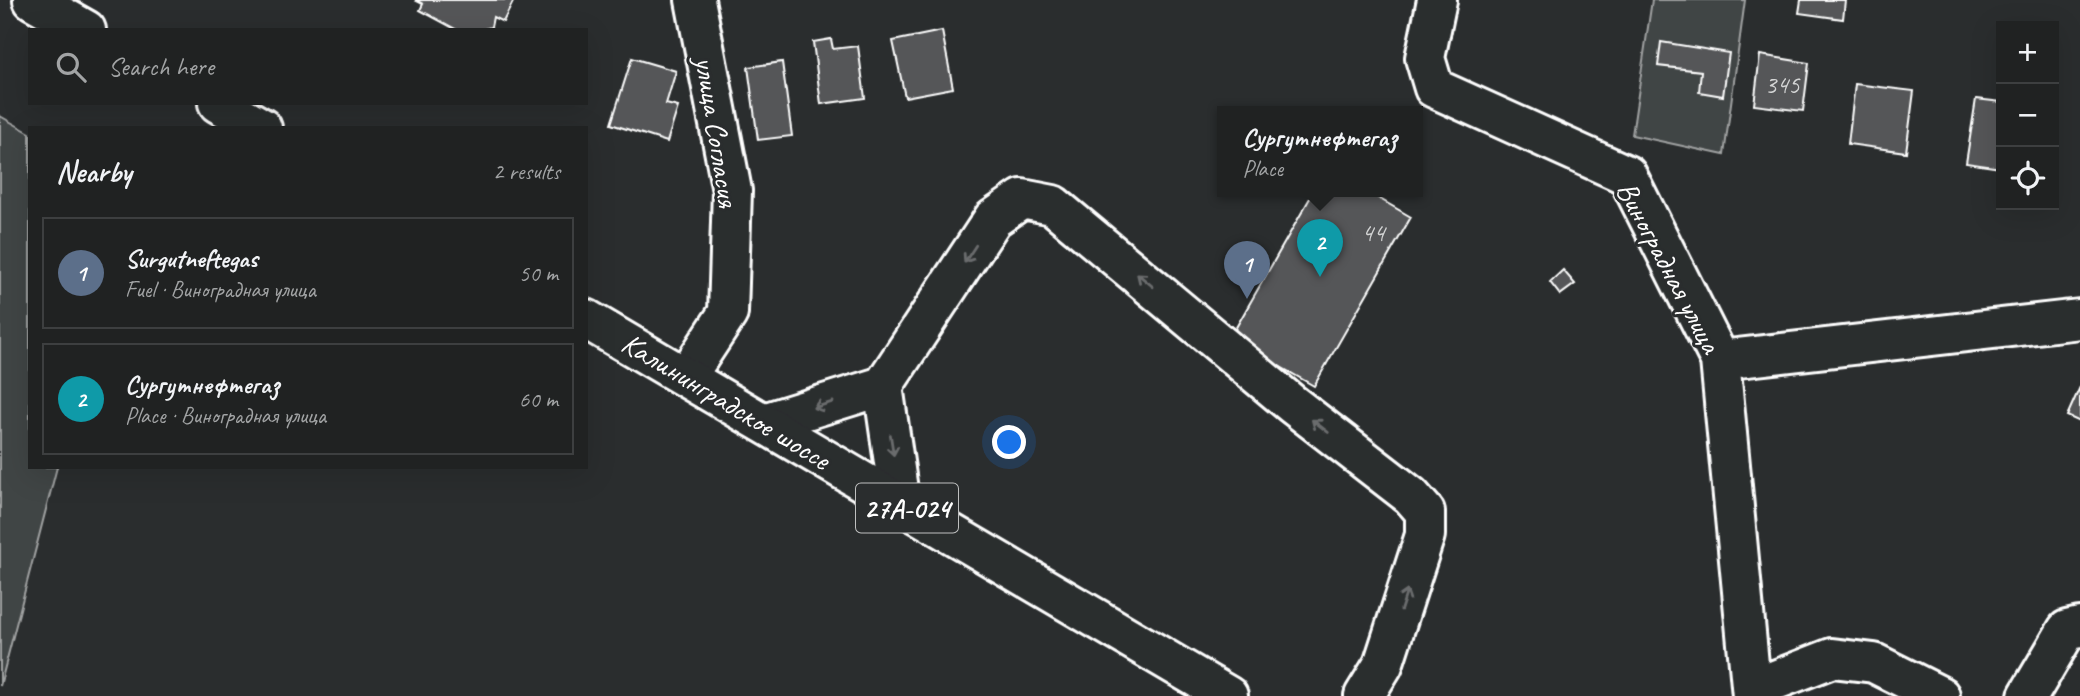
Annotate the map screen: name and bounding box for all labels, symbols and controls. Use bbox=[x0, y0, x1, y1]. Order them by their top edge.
map controls bbox=[1996, 21, 2059, 210]
button: + bbox=[1996, 21, 2059, 84]
search box bbox=[28, 28, 588, 105]
icon: search bbox=[52, 48, 90, 86]
text: Search here bbox=[108, 50, 214, 83]
street label: улица Согласия bbox=[686, 52, 748, 211]
house number: 345 bbox=[1764, 68, 1801, 101]
button: − bbox=[1996, 84, 2059, 147]
popup bbox=[1217, 106, 1423, 197]
text: Сургутнефтегаз bbox=[1243, 121, 1397, 154]
button: locate bbox=[1996, 147, 2059, 210]
text: Nearby bbox=[56, 153, 132, 191]
text: Place bbox=[1243, 154, 1283, 183]
text: 2 results bbox=[493, 157, 560, 186]
street label: Виноградная улица bbox=[1608, 175, 1731, 361]
house number: 44 bbox=[1361, 216, 1387, 249]
pin: 2 bbox=[1297, 219, 1343, 277]
pin: 1 bbox=[1224, 241, 1270, 299]
text: Surgutneftegas bbox=[125, 242, 258, 275]
one-way arrow bbox=[962, 244, 976, 264]
text: 1 bbox=[76, 259, 86, 288]
text: 50 m bbox=[519, 259, 558, 288]
one-way arrow bbox=[1136, 272, 1154, 288]
text: Fuel · Виноградная улица bbox=[125, 275, 316, 304]
street label: Калининградское шоссе bbox=[615, 324, 839, 479]
text: Сургутнефтегаз bbox=[125, 368, 280, 401]
text: 2 bbox=[76, 385, 86, 414]
text: 60 m bbox=[519, 385, 558, 414]
one-way arrow bbox=[813, 399, 835, 412]
text: Place · Виноградная улица bbox=[125, 401, 326, 430]
one-way arrow bbox=[1311, 418, 1329, 433]
your location bbox=[992, 425, 1026, 459]
one-way arrow bbox=[885, 433, 898, 456]
road number: 27А-024 bbox=[856, 484, 958, 532]
one-way arrow bbox=[1398, 589, 1411, 611]

